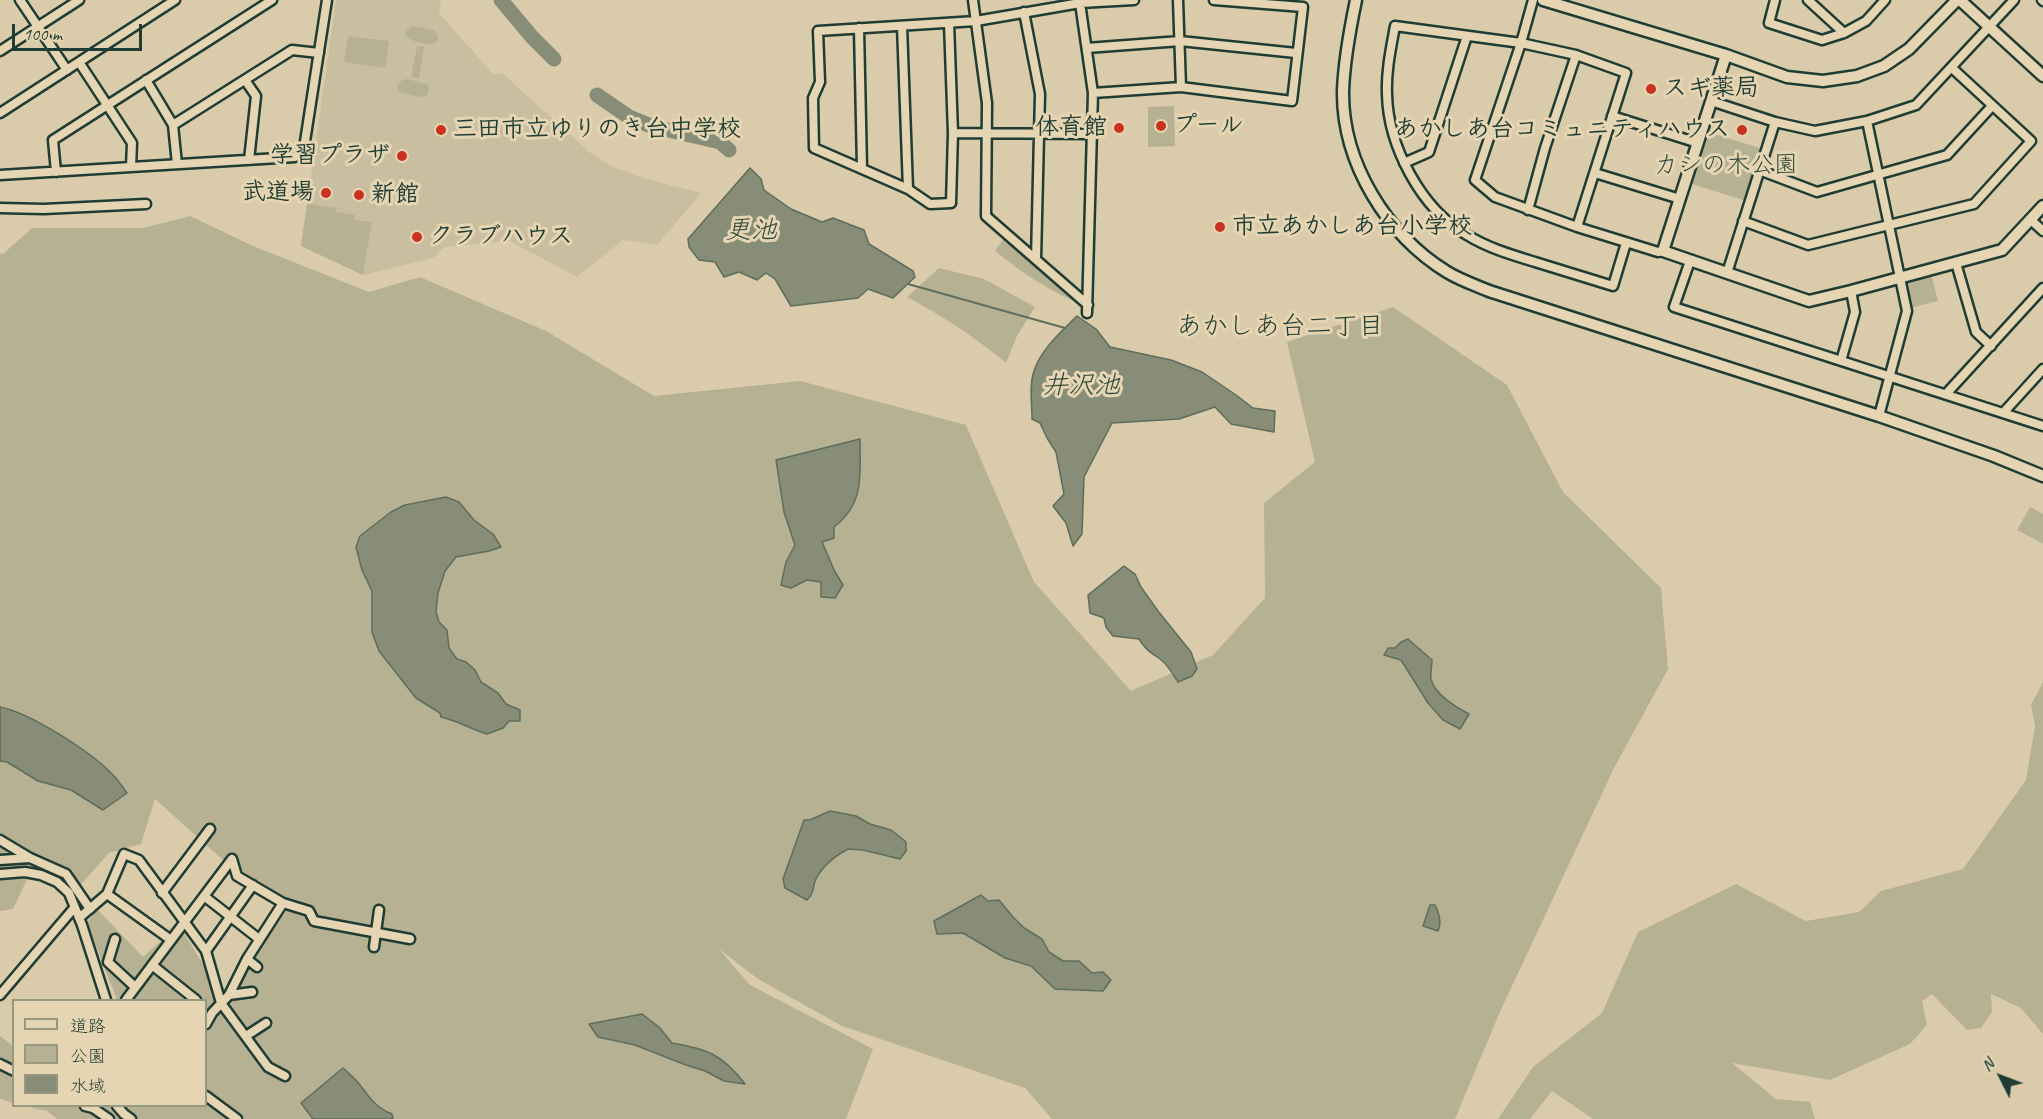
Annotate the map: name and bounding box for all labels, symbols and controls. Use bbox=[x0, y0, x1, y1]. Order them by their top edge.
scale bar bbox=[15, 12, 146, 50]
text: 100 m bbox=[23, 23, 62, 45]
place label: スギ薬局 bbox=[1663, 75, 1759, 103]
marker: スギ薬局 bbox=[1644, 82, 1658, 96]
place label: プール bbox=[1173, 112, 1244, 140]
place label: 体育館 bbox=[1035, 114, 1107, 142]
place label: 三田市立ゆりのき台中学校 bbox=[453, 116, 741, 144]
place label: あかしあ台コミュニティハウス bbox=[1394, 116, 1730, 144]
marker: プール bbox=[1154, 119, 1168, 133]
marker: 体育館 bbox=[1112, 121, 1126, 135]
marker: 三田市立ゆりのき台中学校 bbox=[434, 123, 448, 137]
marker: あかしあ台コミュニティハウス bbox=[1735, 123, 1749, 137]
place label: 学習プラザ bbox=[270, 142, 390, 170]
marker: 学習プラザ bbox=[395, 149, 409, 163]
park label: カシの木公園 bbox=[1654, 152, 1798, 180]
place label: 武道場 bbox=[242, 179, 314, 207]
place label: 新館 bbox=[371, 181, 419, 209]
marker: 武道場 bbox=[319, 186, 333, 200]
marker: 新館 bbox=[352, 188, 366, 202]
place label: 市立あかしあ台小学校 bbox=[1232, 213, 1472, 241]
water label: 更池 bbox=[725, 215, 777, 247]
marker: 市立あかしあ台小学校 bbox=[1213, 220, 1227, 234]
place label: クラブハウス bbox=[429, 223, 573, 251]
marker: クラブハウス bbox=[410, 230, 424, 244]
district label: あかしあ台二丁目 bbox=[1176, 311, 1384, 343]
water label: 井沢池 bbox=[1042, 370, 1120, 402]
legend bbox=[12, 999, 207, 1107]
text: 道路 bbox=[70, 1015, 106, 1037]
text: 公園 bbox=[70, 1045, 106, 1067]
north arrow bbox=[1971, 1047, 2031, 1107]
text: N bbox=[1977, 1055, 1998, 1075]
text: 水域 bbox=[70, 1075, 106, 1097]

